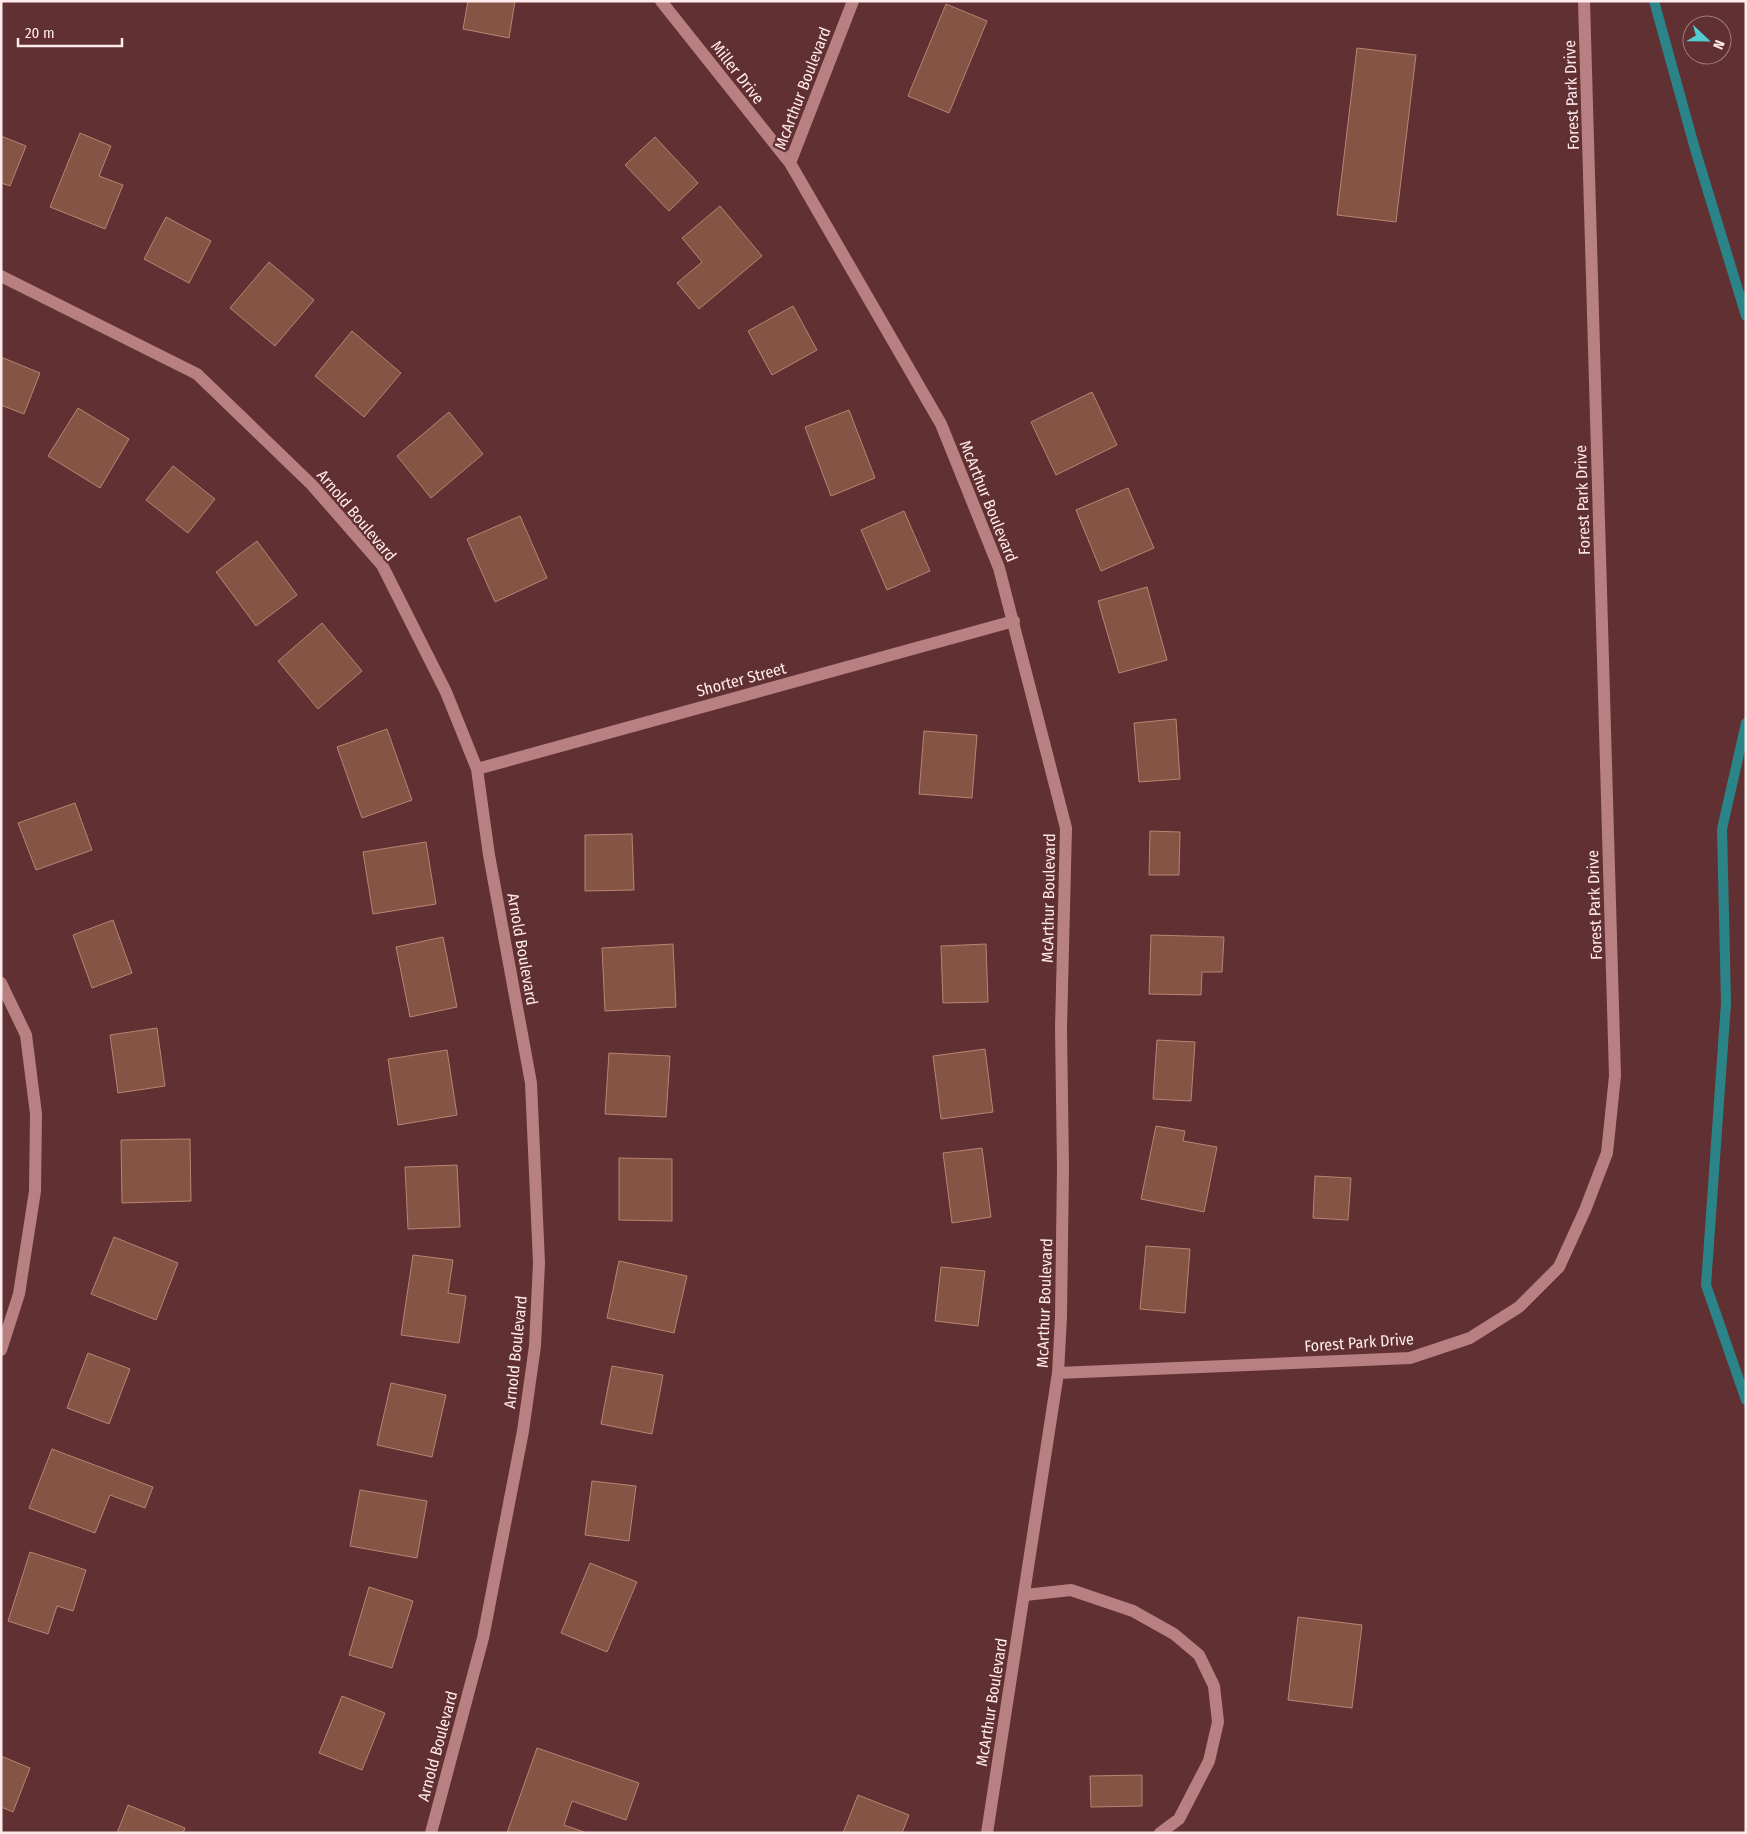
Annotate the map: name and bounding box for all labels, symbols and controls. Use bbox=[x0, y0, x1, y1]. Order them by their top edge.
scale bar bbox=[18, 15, 121, 47]
north arrow bbox=[1682, 15, 1732, 65]
text: 20 m bbox=[25, 24, 55, 42]
street label: McArthur Boulevard bbox=[770, 24, 835, 152]
street label: Miller Drive bbox=[707, 37, 768, 108]
text: N bbox=[1709, 38, 1728, 52]
street label: Forest Park Drive bbox=[1560, 40, 1583, 150]
street label: McArthur Boulevard bbox=[955, 438, 1022, 565]
street label: Forest Park Drive bbox=[1571, 445, 1594, 555]
street label: Arnold Boulevard bbox=[313, 466, 400, 565]
street label: Shorter Street bbox=[694, 658, 789, 701]
street label: McArthur Boulevard bbox=[1038, 833, 1059, 963]
street label: Forest Park Drive bbox=[1583, 850, 1606, 960]
street label: Arnold Boulevard bbox=[503, 892, 542, 1007]
street label: McArthur Boulevard bbox=[1033, 1238, 1056, 1368]
street label: Arnold Boulevard bbox=[500, 1295, 531, 1409]
street label: Forest Park Drive bbox=[1304, 1329, 1415, 1356]
street label: McArthur Boulevard bbox=[972, 1637, 1011, 1768]
street label: Arnold Boulevard bbox=[414, 1689, 461, 1803]

